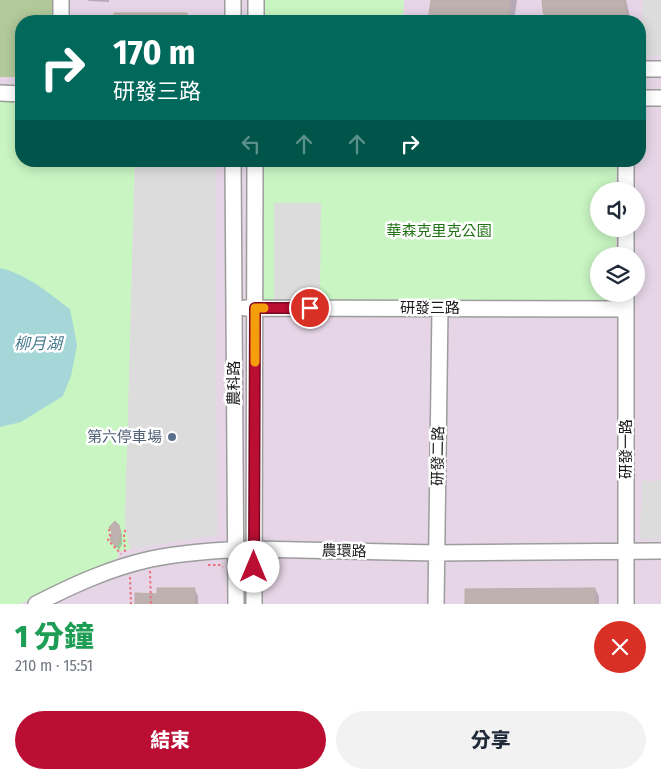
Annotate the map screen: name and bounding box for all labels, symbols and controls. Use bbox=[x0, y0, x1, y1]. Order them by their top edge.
text: 170 m bbox=[113, 31, 196, 73]
icon: right bbox=[30, 35, 95, 100]
text: 研發三路 bbox=[113, 78, 201, 105]
icon: left bbox=[237, 130, 265, 158]
icon: ahead bbox=[290, 130, 318, 158]
icon: ahead bbox=[343, 130, 371, 158]
icon: right bbox=[396, 130, 424, 158]
map controls bbox=[590, 182, 645, 302]
button: sound bbox=[590, 182, 645, 237]
park label: 華森克里克公園 bbox=[386, 222, 492, 240]
button: layers bbox=[590, 247, 645, 302]
pin bbox=[289, 287, 331, 329]
icon: arrive bbox=[296, 294, 324, 322]
street label: 研發三路 bbox=[400, 299, 460, 317]
water label: 柳月湖 bbox=[14, 334, 65, 353]
street label: 農科路 bbox=[225, 360, 243, 406]
street label: 研發一路 bbox=[617, 419, 635, 479]
street label: 研發二路 bbox=[428, 426, 448, 486]
place label: 第六停車場 bbox=[87, 428, 162, 446]
marker: 第六停車場 bbox=[166, 431, 178, 443]
position arrow bbox=[227, 540, 279, 592]
street label: 農環路 bbox=[321, 542, 367, 560]
text: 1 分鐘 bbox=[15, 619, 94, 655]
button: close bbox=[594, 621, 646, 673]
text: 210 m · 15:51 bbox=[15, 656, 93, 675]
button: 結束 bbox=[15, 711, 326, 769]
button: 分享 bbox=[336, 711, 646, 769]

